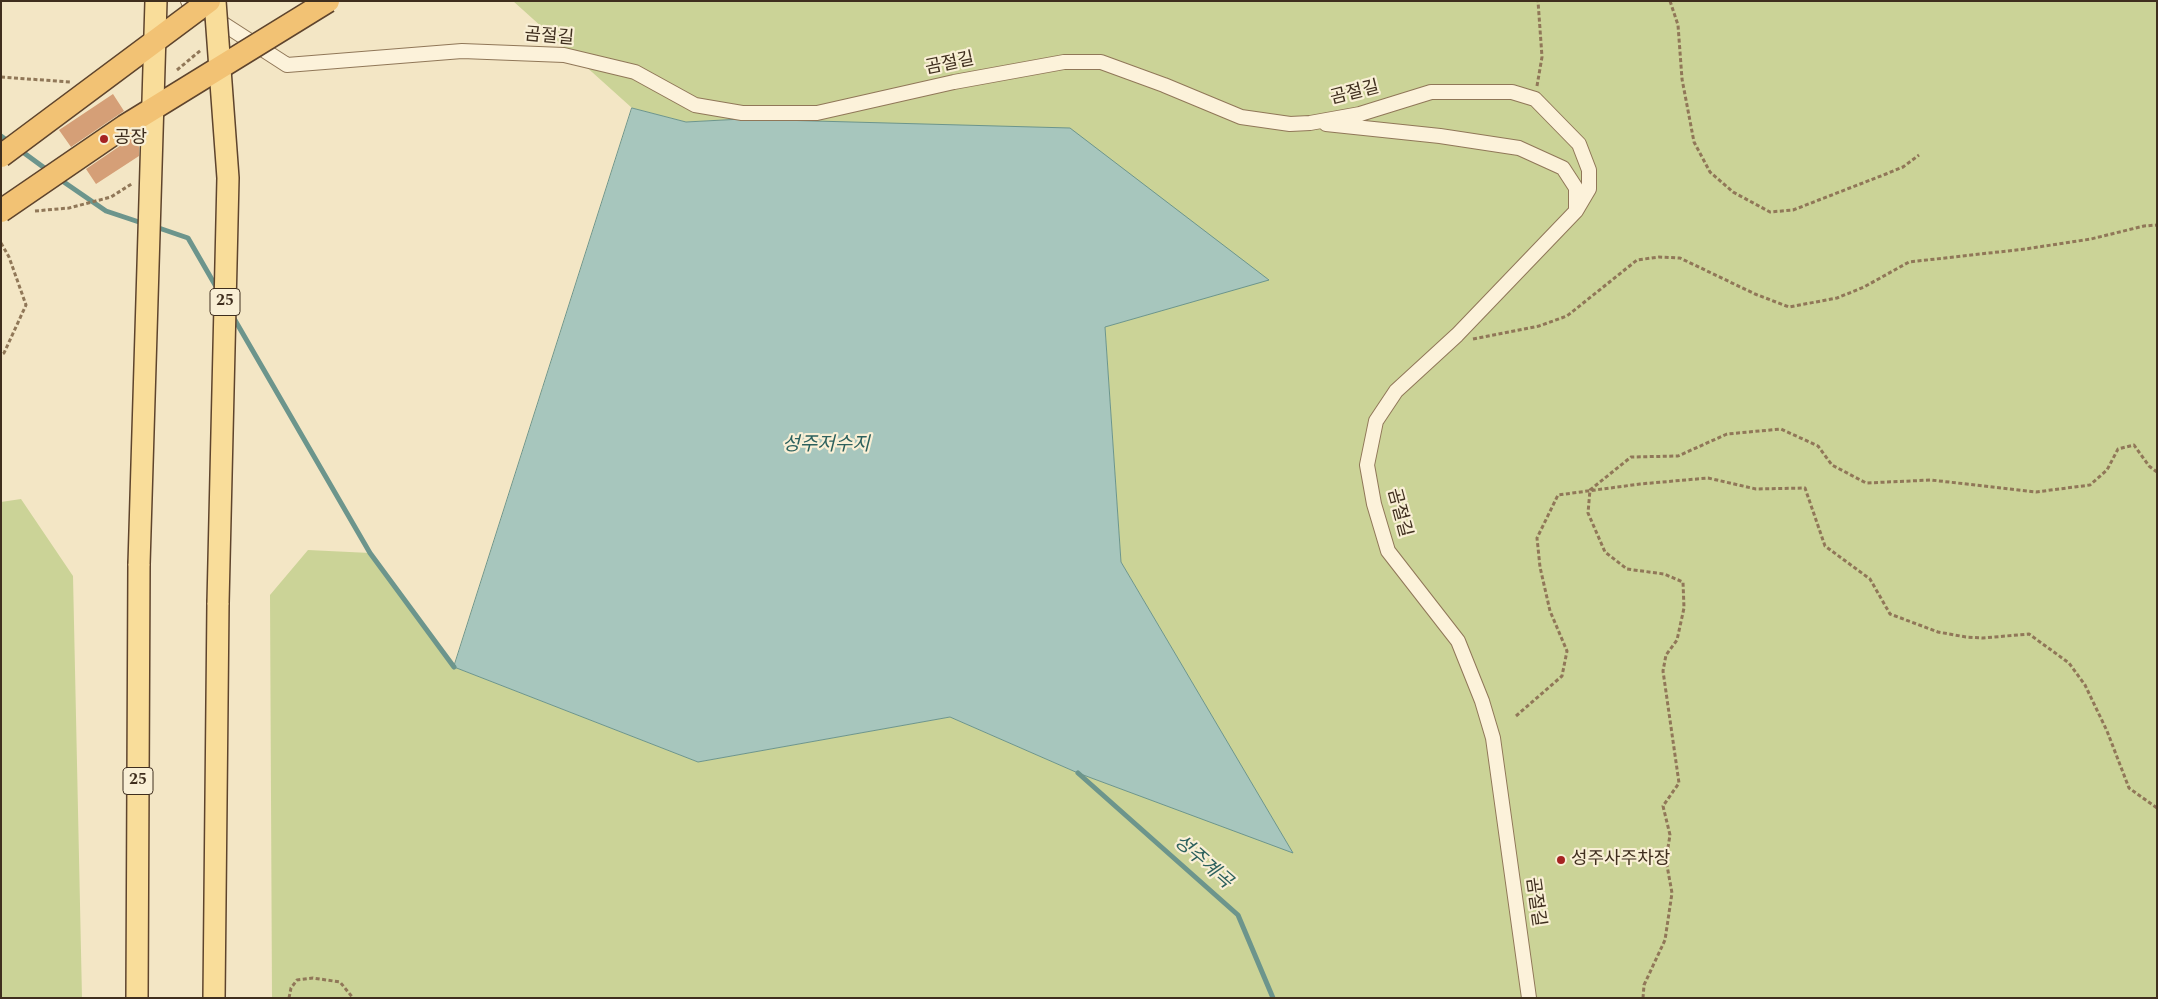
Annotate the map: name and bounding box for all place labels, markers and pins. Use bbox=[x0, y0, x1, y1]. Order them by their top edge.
place label: 공장 bbox=[114, 128, 147, 150]
marker: 공장 bbox=[98, 133, 110, 145]
place label: 성주사주차장 bbox=[1571, 849, 1670, 871]
marker: 성주사주차장 bbox=[1555, 854, 1567, 866]

